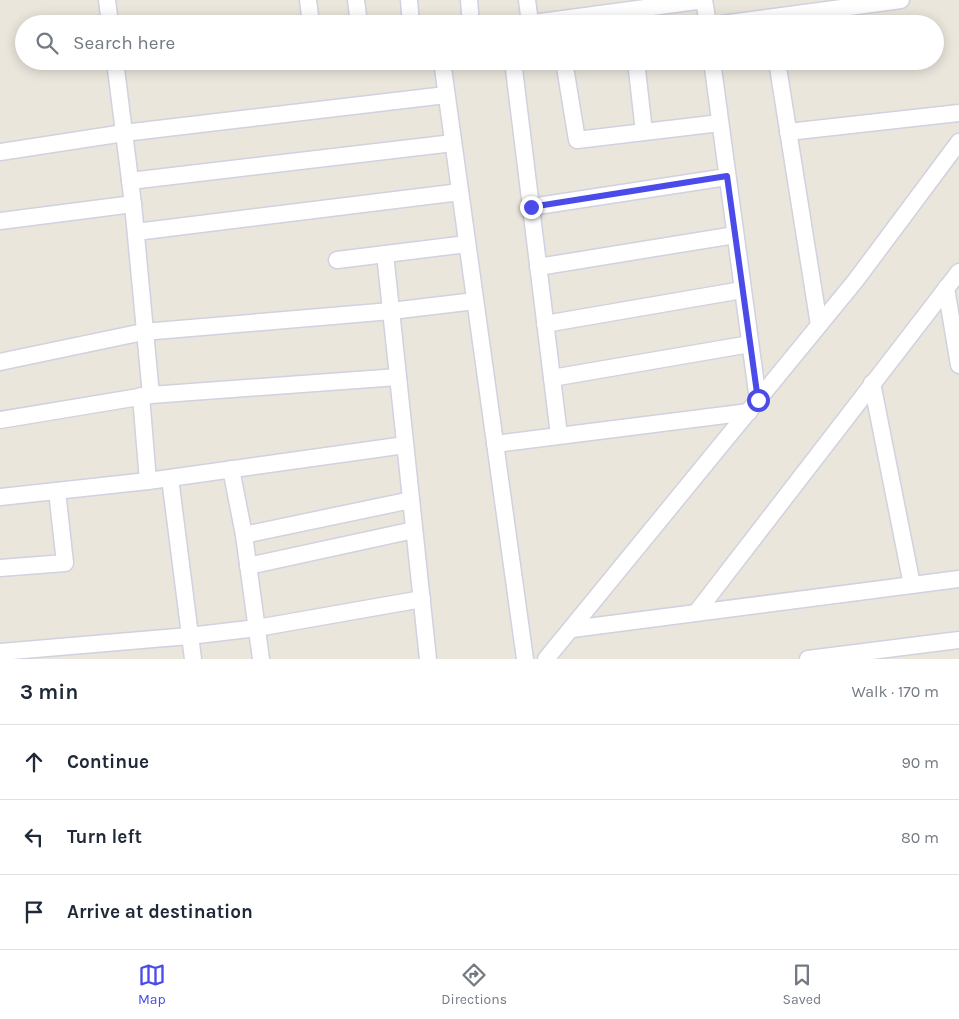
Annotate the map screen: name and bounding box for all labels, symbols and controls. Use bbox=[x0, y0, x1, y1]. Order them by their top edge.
search box bbox=[15, 15, 944, 70]
icon: search bbox=[33, 29, 61, 57]
text: Search here bbox=[73, 32, 175, 54]
route end bbox=[520, 196, 543, 219]
route start bbox=[747, 389, 770, 412]
text: 3 min bbox=[20, 680, 78, 704]
text: Walk · 170 m bbox=[851, 682, 939, 701]
icon: ahead bbox=[20, 748, 48, 776]
text: Continue bbox=[67, 751, 149, 773]
text: 90 m bbox=[901, 753, 939, 772]
icon: left bbox=[20, 823, 48, 851]
text: Turn left bbox=[67, 826, 142, 848]
text: 80 m bbox=[901, 828, 939, 847]
icon: arrive bbox=[20, 898, 48, 926]
text: Arrive at destination bbox=[67, 901, 253, 923]
tab: Map bbox=[138, 961, 166, 1008]
tab: Directions bbox=[441, 961, 507, 1008]
tab: Saved bbox=[783, 961, 821, 1008]

